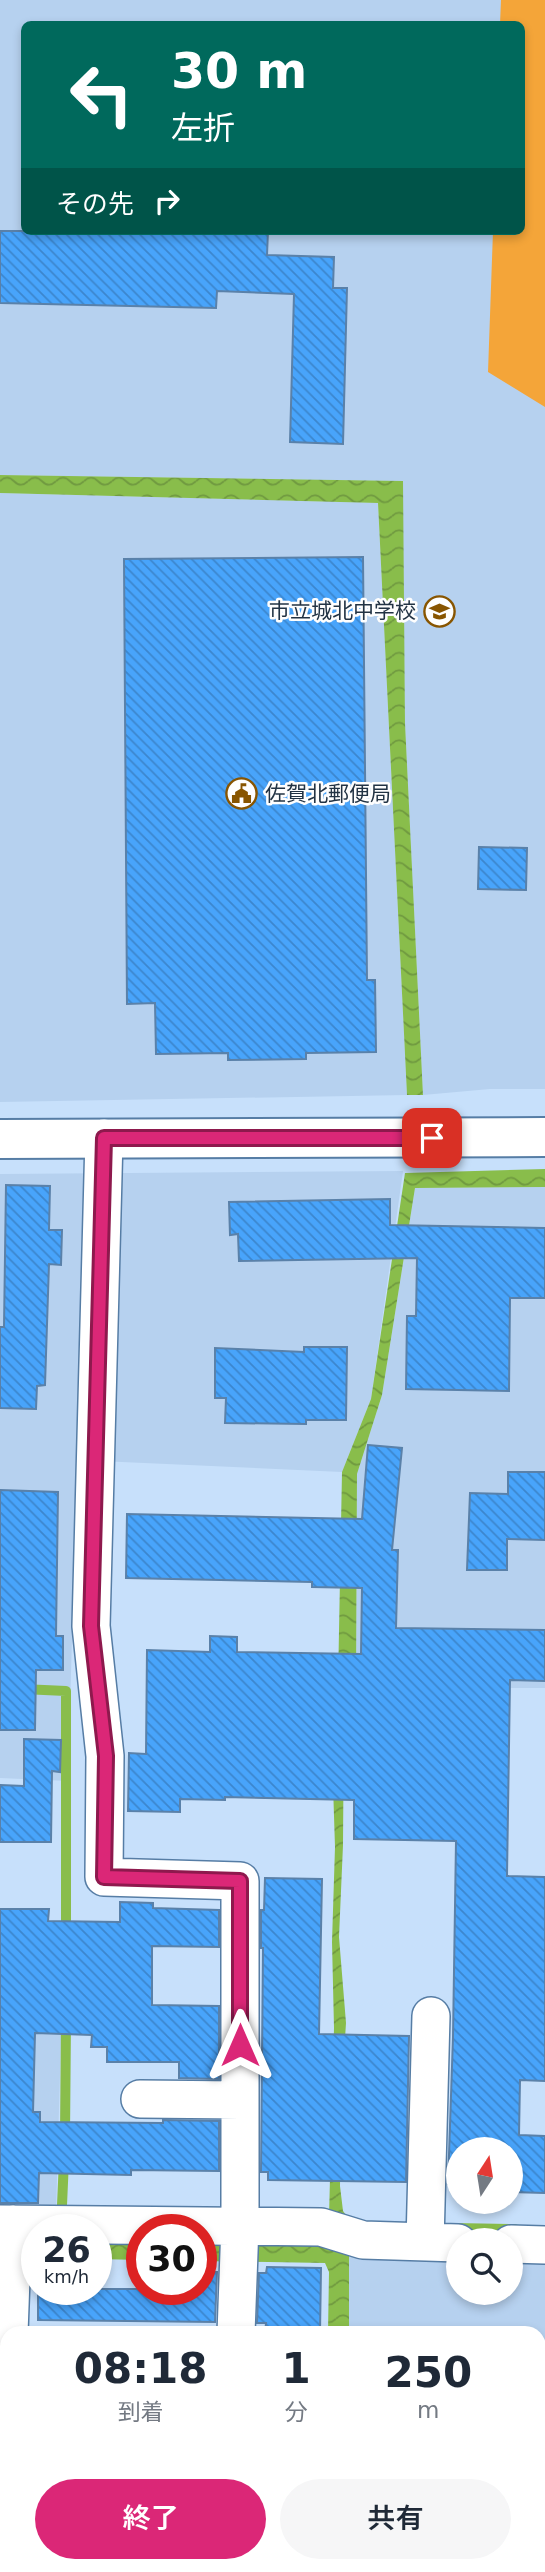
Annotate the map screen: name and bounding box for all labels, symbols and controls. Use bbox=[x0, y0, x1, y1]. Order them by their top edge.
text: 30 m bbox=[171, 43, 307, 100]
icon: left bbox=[56, 49, 147, 140]
text: 左折 bbox=[171, 109, 235, 147]
icon: right bbox=[148, 182, 186, 220]
text: その先 bbox=[56, 189, 134, 219]
school or university icon: 市立城北中学校 bbox=[422, 594, 456, 628]
place label: 市立城北中学校 bbox=[269, 599, 416, 623]
public building icon: 佐賀北郵便局 bbox=[225, 777, 259, 811]
place label: 佐賀北郵便局 bbox=[265, 782, 391, 806]
pin bbox=[402, 1108, 462, 1168]
icon: arrive bbox=[413, 1119, 451, 1157]
position arrow bbox=[203, 2008, 277, 2082]
north arrow bbox=[446, 2137, 523, 2214]
map controls bbox=[446, 2137, 523, 2305]
speed limit sign: 30 bbox=[126, 2214, 217, 2305]
button: search bbox=[446, 2228, 523, 2305]
text: 26 bbox=[42, 2230, 91, 2270]
text: km/h bbox=[44, 2266, 89, 2287]
text: 08:18 bbox=[74, 2344, 208, 2393]
text: 1 bbox=[281, 2344, 311, 2393]
text: 250 bbox=[384, 2348, 472, 2397]
text: m bbox=[417, 2397, 440, 2423]
text: 到着 bbox=[118, 2399, 164, 2425]
text: 分 bbox=[285, 2399, 308, 2425]
button: 終了 bbox=[35, 2479, 266, 2559]
button: 共有 bbox=[280, 2479, 511, 2559]

